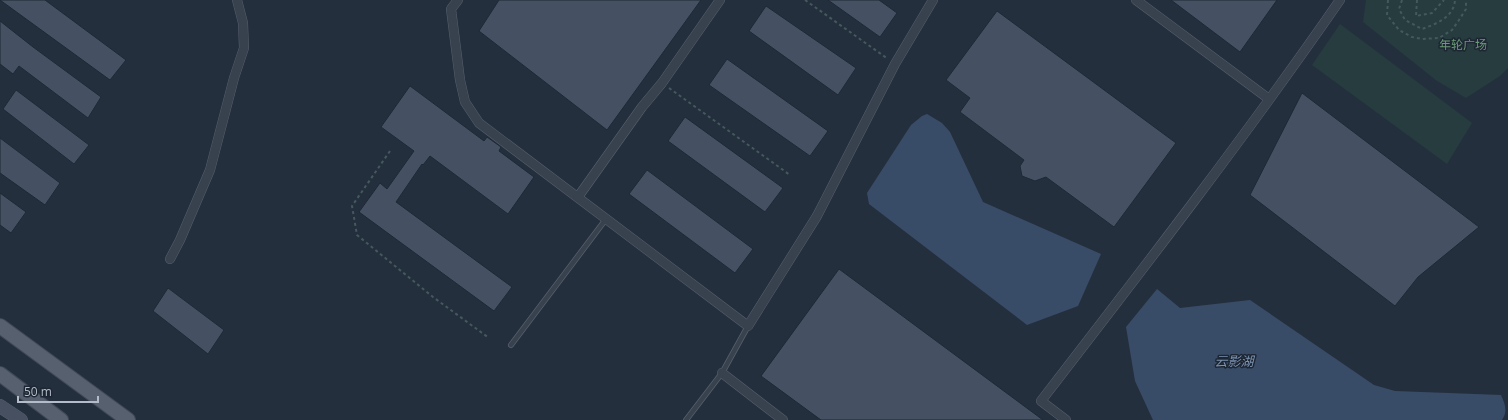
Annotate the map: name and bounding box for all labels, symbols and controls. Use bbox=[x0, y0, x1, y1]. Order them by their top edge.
park label: 年轮广场 bbox=[1439, 36, 1487, 53]
water label: 云影湖 bbox=[1214, 352, 1255, 370]
scale bar bbox=[18, 378, 98, 404]
text: 50 m bbox=[24, 383, 52, 400]

